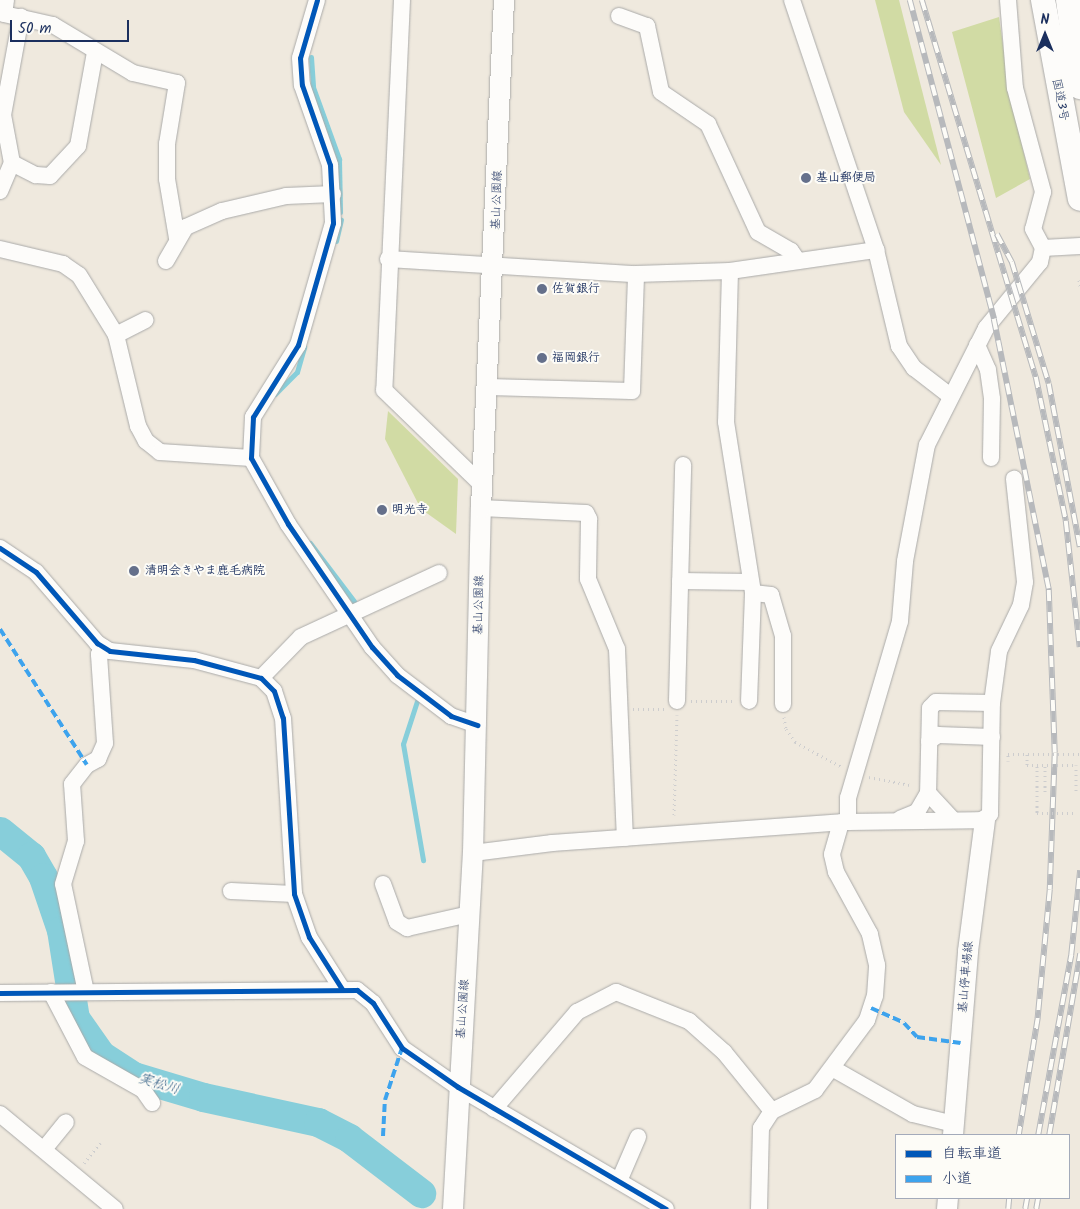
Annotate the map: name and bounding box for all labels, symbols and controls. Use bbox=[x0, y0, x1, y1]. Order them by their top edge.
text: N bbox=[1041, 9, 1049, 31]
scale bar bbox=[12, 10, 131, 42]
north arrow bbox=[1020, 10, 1070, 60]
text: 50 m bbox=[18, 17, 52, 41]
street label: 国道3号 bbox=[1049, 78, 1071, 122]
street label: 基山公園線 bbox=[489, 170, 505, 230]
place label: 基山郵便局 bbox=[816, 171, 876, 185]
marker: 基山郵便局 bbox=[800, 172, 812, 184]
place label: 佐賀銀行 bbox=[552, 282, 600, 296]
marker: 佐賀銀行 bbox=[536, 283, 548, 295]
place label: 福岡銀行 bbox=[552, 351, 600, 365]
marker: 福岡銀行 bbox=[536, 352, 548, 364]
place label: 明光寺 bbox=[392, 503, 428, 517]
marker: 明光寺 bbox=[376, 504, 388, 516]
marker: 清明会きやま鹿毛病院 bbox=[127, 564, 141, 578]
place label: 清明会きやま鹿毛病院 bbox=[145, 564, 265, 578]
street label: 基山公園線 bbox=[471, 575, 487, 635]
street label: 基山停車場線 bbox=[956, 941, 976, 1013]
street label: 基山公園線 bbox=[454, 979, 472, 1039]
water label: 実松川 bbox=[136, 1070, 182, 1098]
legend bbox=[895, 1134, 1070, 1199]
text: 自転車道 bbox=[942, 1142, 1002, 1166]
text: 小道 bbox=[942, 1167, 972, 1191]

